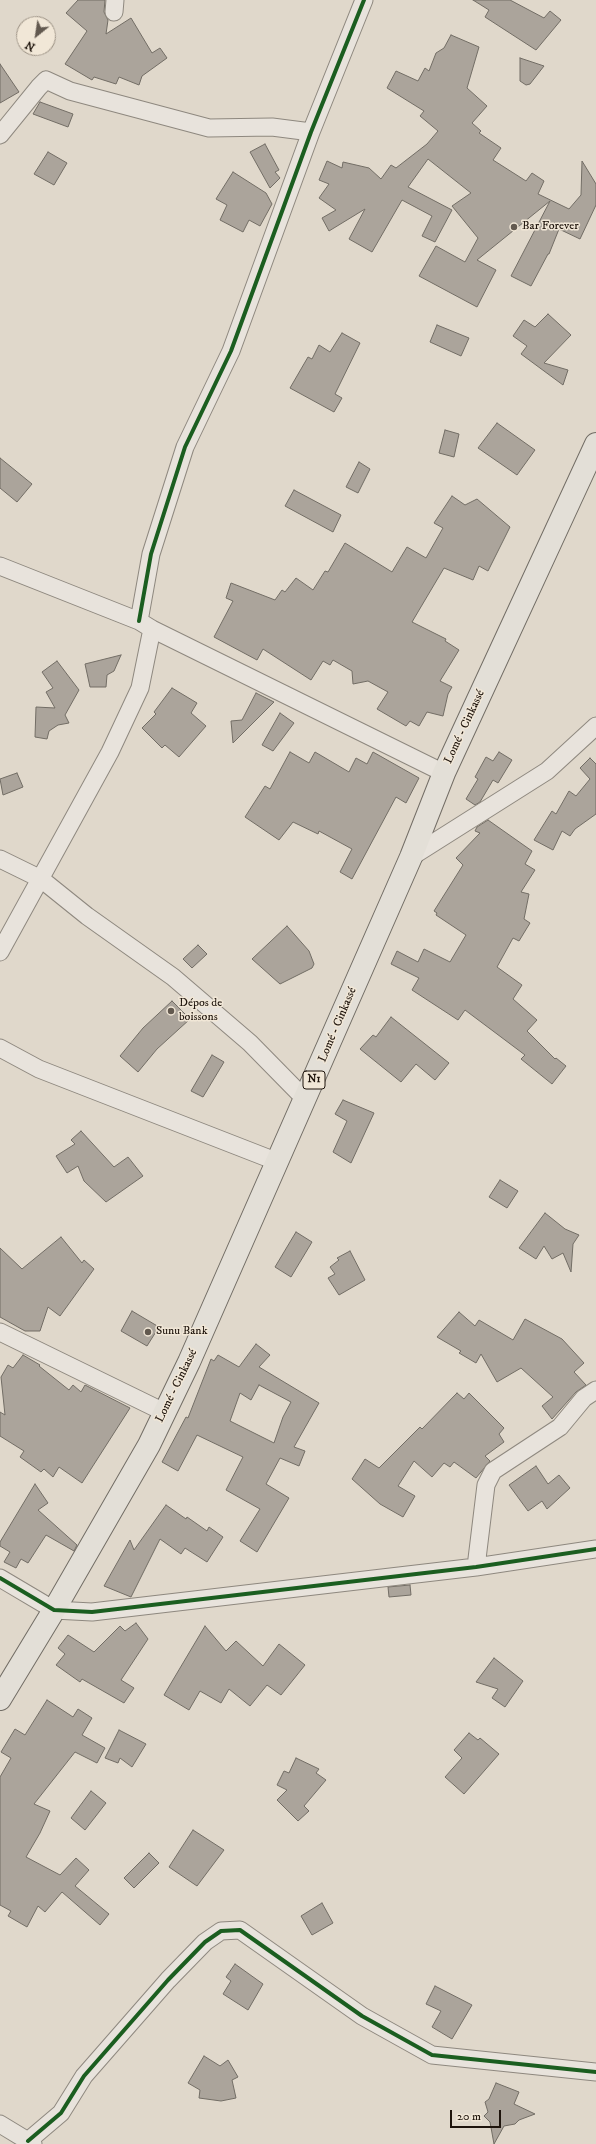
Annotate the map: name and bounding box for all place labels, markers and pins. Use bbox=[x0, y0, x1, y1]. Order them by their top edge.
place label: Bar Forever bbox=[522, 220, 579, 234]
marker: Bar Forever bbox=[509, 222, 519, 232]
place label: Dépos de boissons bbox=[179, 997, 222, 1025]
marker: Dépos de boissons bbox=[166, 1006, 176, 1016]
place label: Sunu Bank bbox=[156, 1325, 208, 1339]
marker: Sunu Bank bbox=[143, 1327, 153, 1337]

